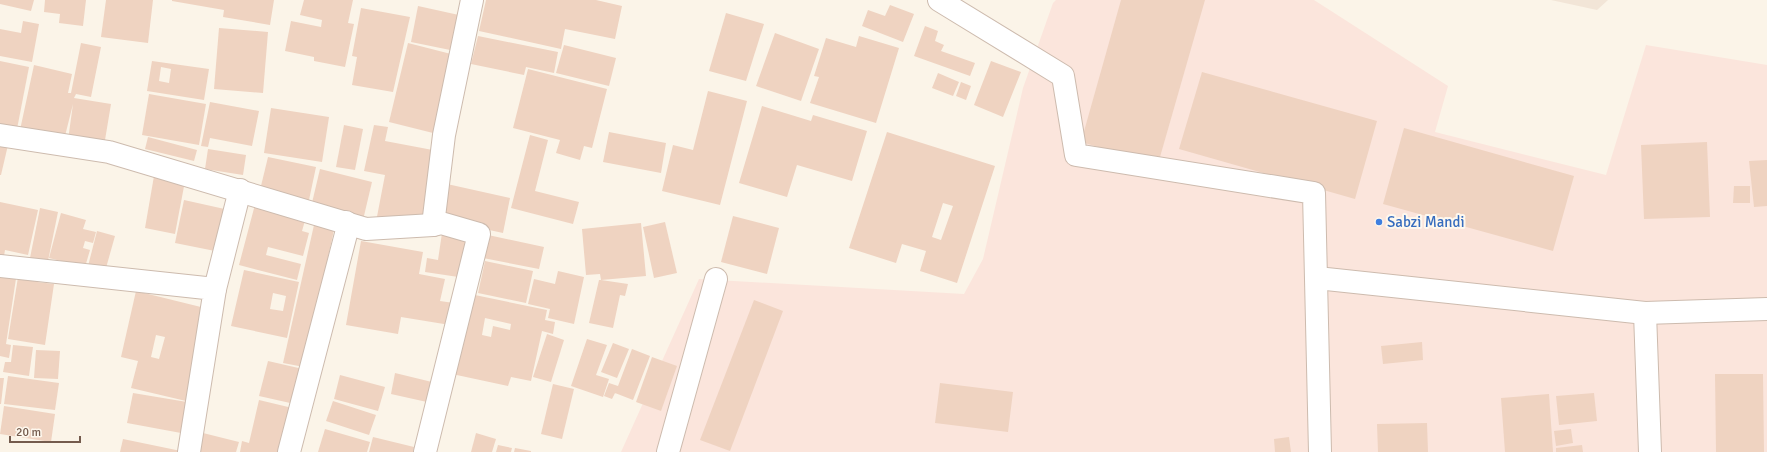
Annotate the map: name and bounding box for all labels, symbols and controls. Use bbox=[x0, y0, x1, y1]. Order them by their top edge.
place label: Sabzi Mandi bbox=[1387, 213, 1465, 231]
marker: Sabzi Mandi bbox=[1374, 217, 1384, 227]
scale bar bbox=[10, 418, 80, 444]
text: 20 m bbox=[16, 425, 41, 440]

